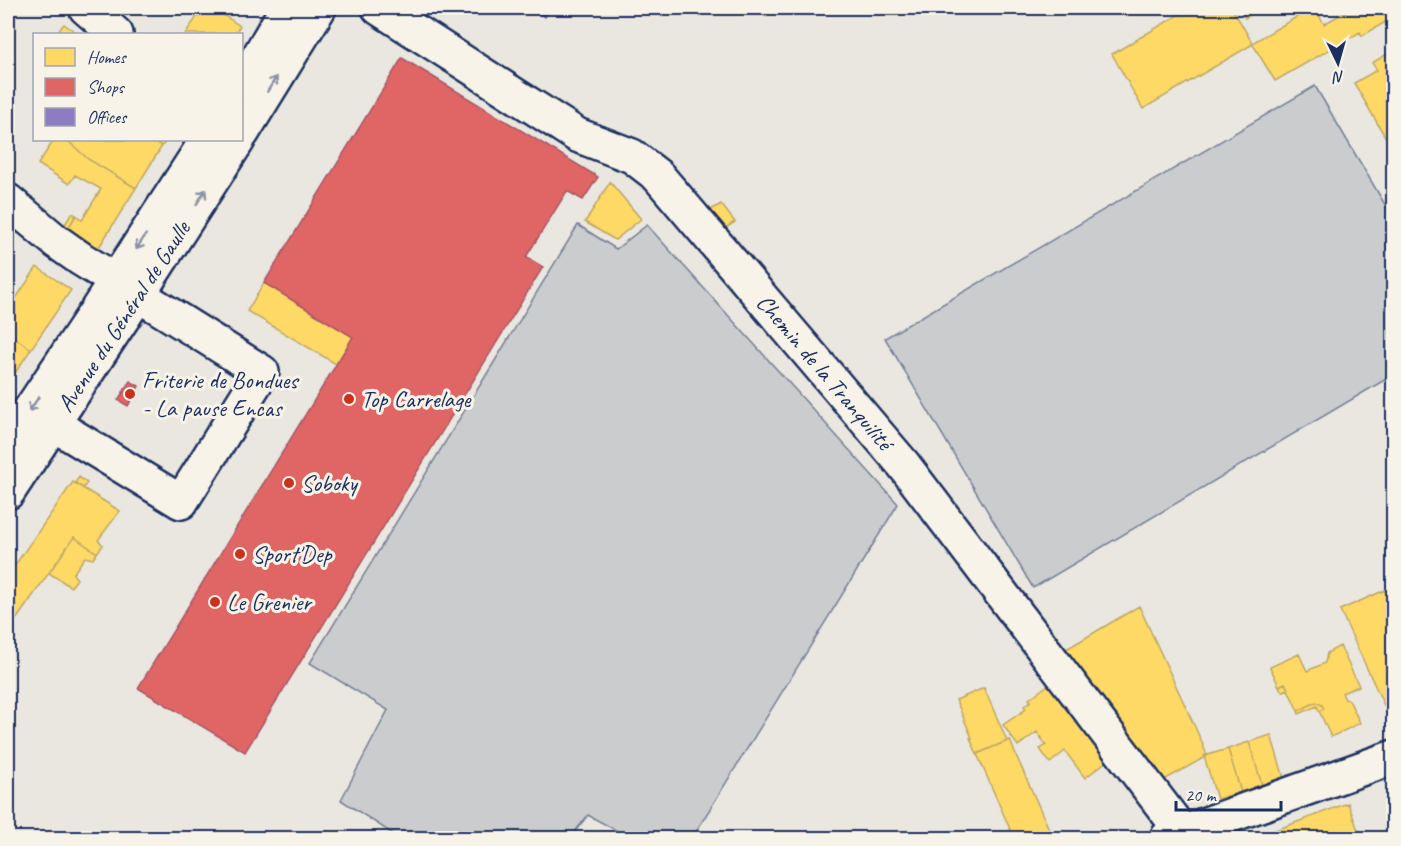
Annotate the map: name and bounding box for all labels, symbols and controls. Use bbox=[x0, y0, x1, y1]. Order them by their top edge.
legend bbox=[33, 33, 243, 141]
north arrow bbox=[1308, 33, 1368, 93]
text: Homes bbox=[87, 46, 127, 68]
text: N bbox=[1330, 67, 1345, 88]
text: Shops bbox=[87, 76, 126, 98]
one-way arrow bbox=[267, 76, 279, 93]
text: Offices bbox=[87, 106, 128, 128]
one-way arrow bbox=[196, 189, 208, 206]
street label: Avenue du Général de Gaulle bbox=[50, 214, 198, 418]
one-way arrow bbox=[135, 233, 147, 249]
street label: Chemin de la Tranquilité bbox=[750, 288, 902, 459]
place label: Friterie de Bondues - La pause Encas bbox=[142, 365, 300, 423]
place label: Top Carrelage bbox=[361, 384, 473, 414]
marker: Friterie de Bondues - La pause Encas bbox=[123, 387, 137, 401]
marker: Top Carrelage bbox=[342, 392, 356, 406]
one-way arrow bbox=[27, 395, 39, 412]
place label: Soboky bbox=[301, 468, 359, 498]
marker: Soboky bbox=[282, 476, 296, 490]
place label: Sport'Dep bbox=[252, 539, 333, 569]
marker: Sport'Dep bbox=[233, 547, 247, 561]
place label: Le Grenier bbox=[227, 587, 313, 617]
marker: Le Grenier bbox=[208, 595, 222, 609]
scale bar bbox=[1176, 774, 1281, 812]
text: 20 m bbox=[1185, 784, 1218, 806]

